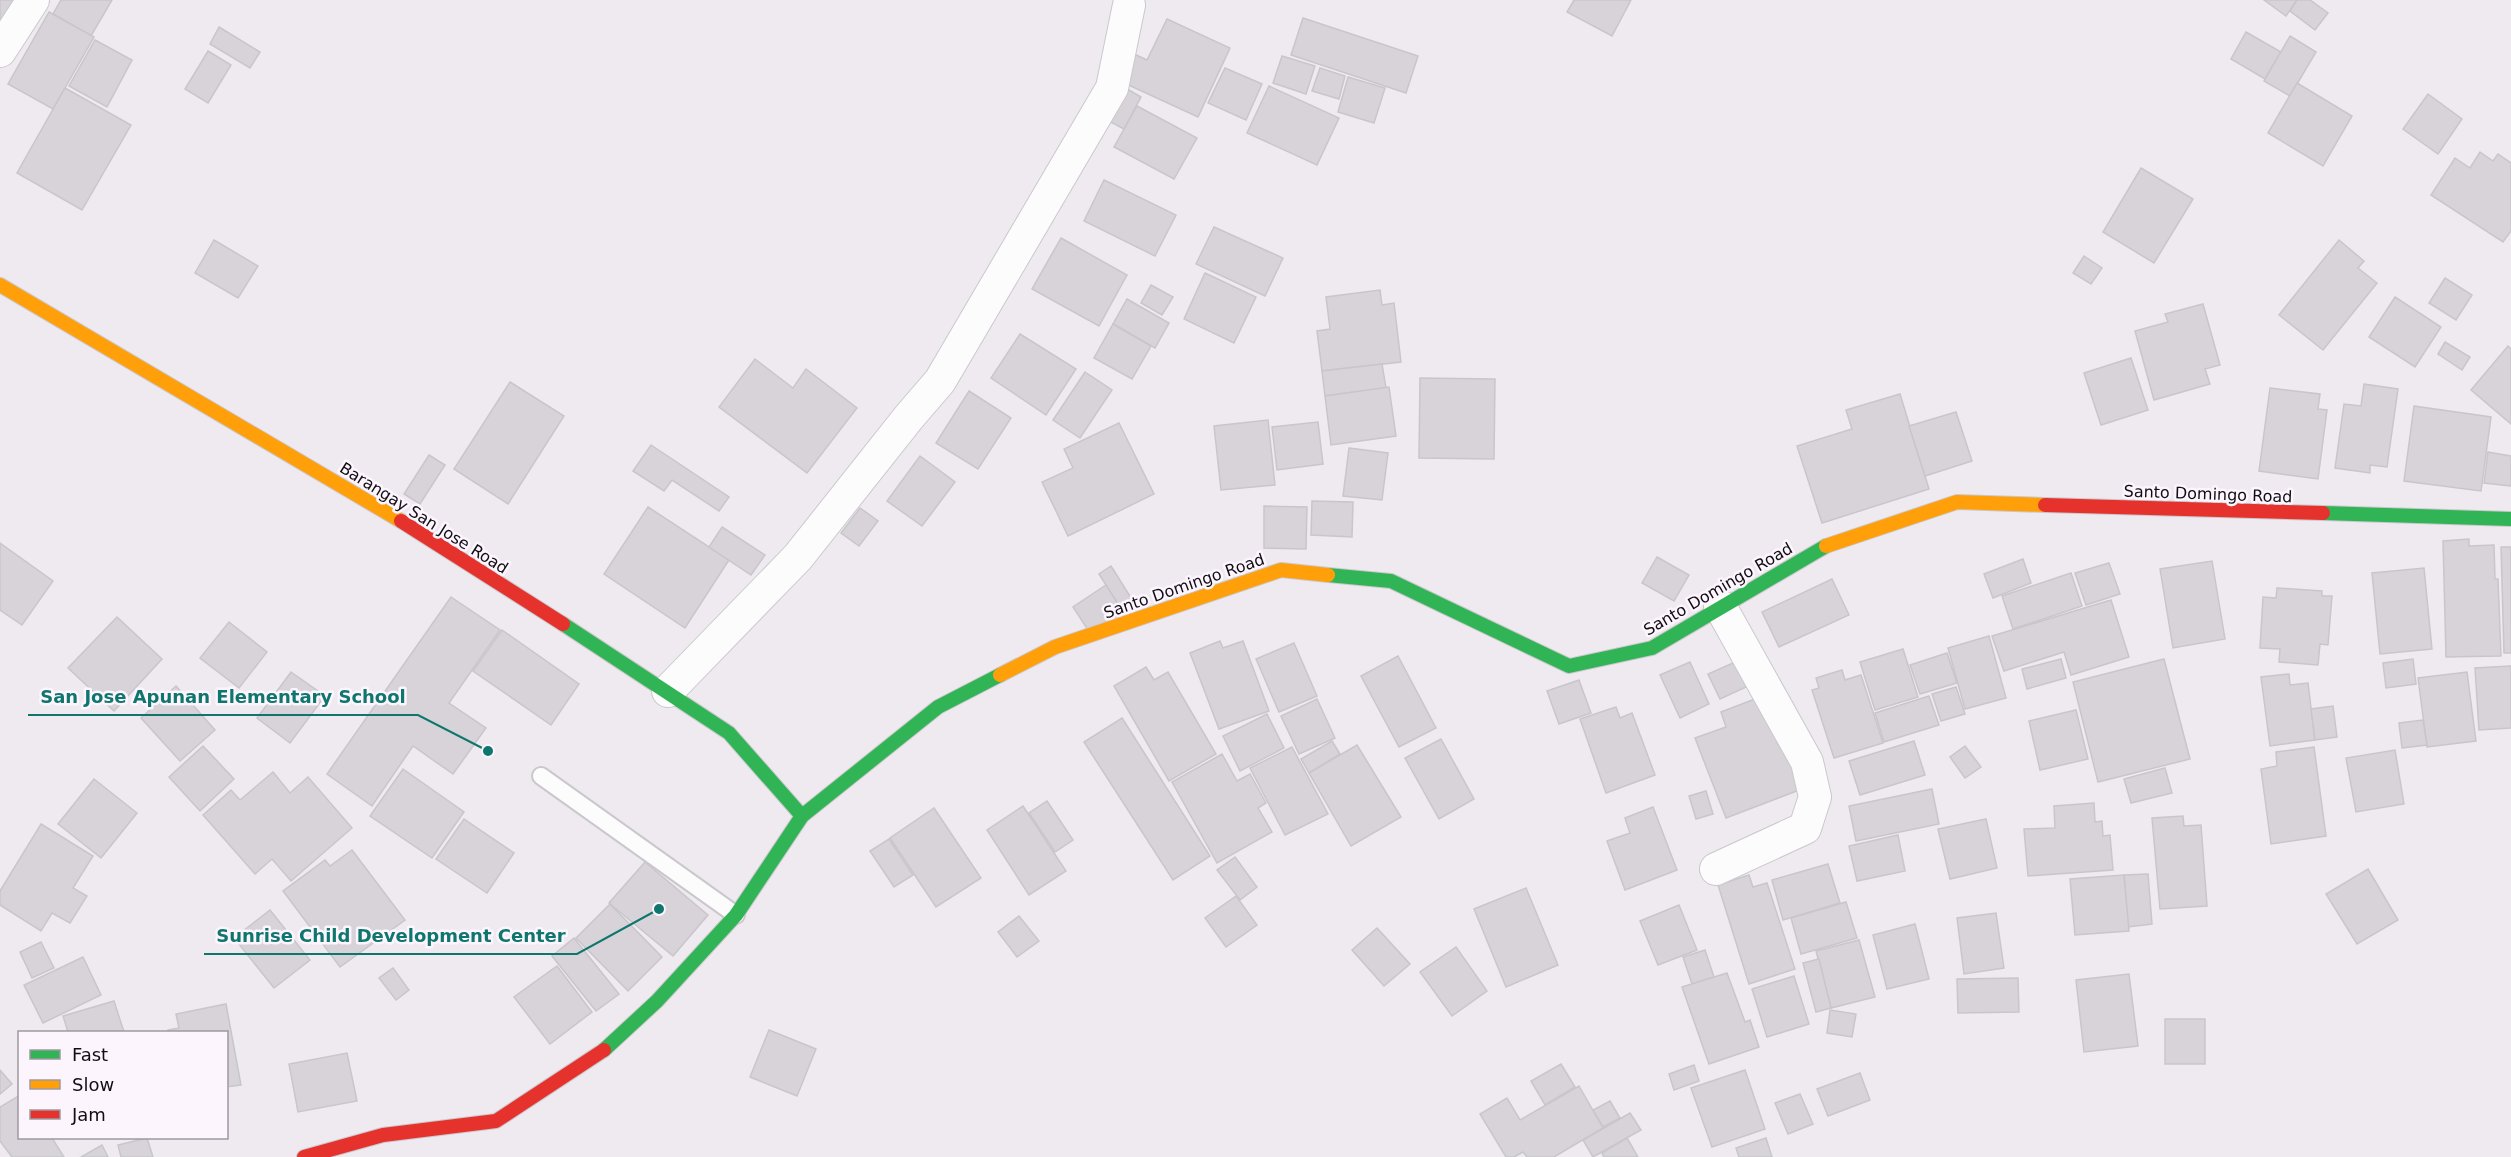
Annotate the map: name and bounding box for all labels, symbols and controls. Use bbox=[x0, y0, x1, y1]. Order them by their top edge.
street label: Barangay San Jose Road bbox=[336, 458, 512, 578]
street label: Santo Domingo Road bbox=[2123, 482, 2293, 506]
street label: Santo Domingo Road bbox=[1640, 539, 1796, 639]
street label: Santo Domingo Road bbox=[1101, 550, 1267, 622]
callout: San Jose Apunan Elementary School bbox=[28, 679, 418, 715]
text: San Jose Apunan Elementary School bbox=[40, 686, 406, 707]
callout: Sunrise Child Development Center bbox=[204, 918, 577, 954]
text: Sunrise Child Development Center bbox=[216, 925, 566, 946]
legend bbox=[18, 1031, 228, 1139]
text: Fast bbox=[72, 1044, 108, 1065]
text: Slow bbox=[72, 1074, 114, 1095]
text: Jam bbox=[71, 1104, 106, 1125]

